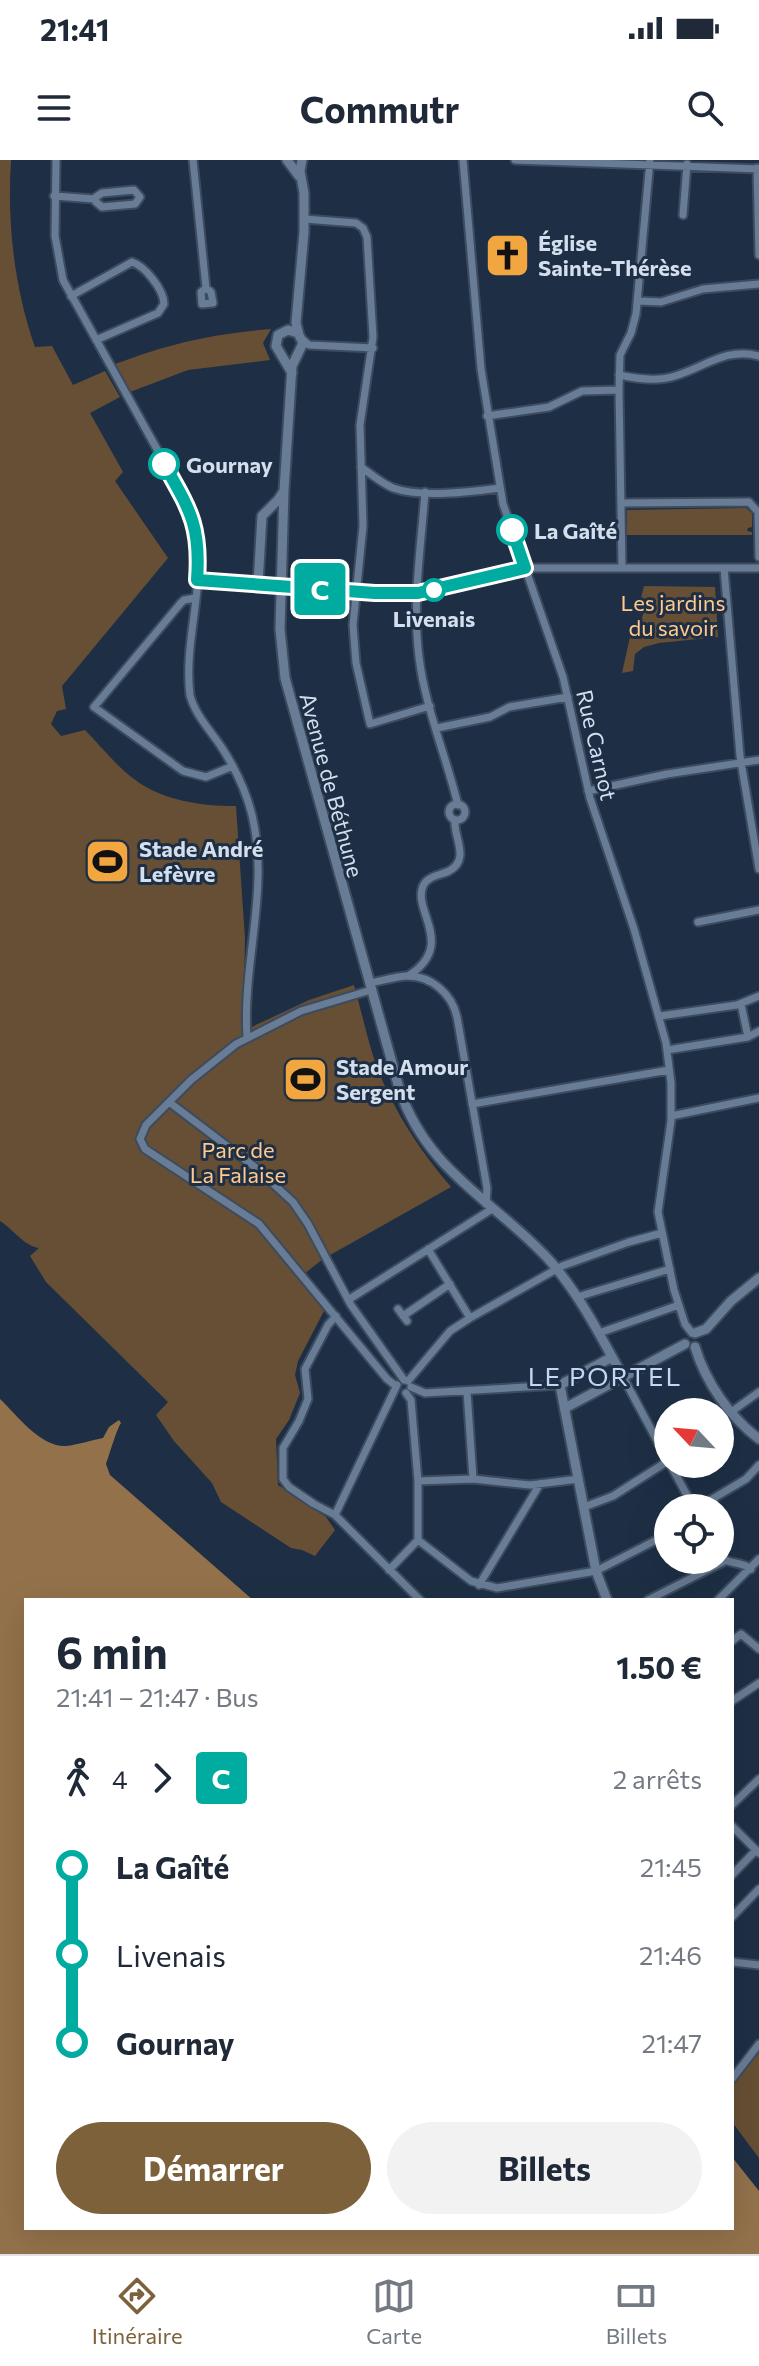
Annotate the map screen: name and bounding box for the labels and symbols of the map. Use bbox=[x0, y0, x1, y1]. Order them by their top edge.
place label: Église Sainte-Thérèse bbox=[538, 229, 692, 281]
church icon: Église Sainte-Thérèse bbox=[483, 231, 531, 279]
marker: Gournay bbox=[149, 449, 179, 479]
place label: Gournay bbox=[186, 451, 273, 478]
marker: La Gaîté bbox=[497, 515, 527, 545]
place label: La Gaîté bbox=[534, 517, 617, 544]
line badge: C bbox=[294, 563, 346, 615]
marker: Livenais bbox=[423, 579, 445, 601]
park label: Les jardins du savoir bbox=[621, 589, 725, 641]
place label: Livenais bbox=[393, 605, 475, 632]
street label: Rue Carnot bbox=[571, 687, 623, 803]
street label: Avenue de Béthune bbox=[294, 690, 370, 880]
place label: Stade André Lefèvre bbox=[139, 835, 263, 887]
sports icon: Stade André Lefèvre bbox=[84, 837, 132, 885]
place label: Stade Amour Sergent bbox=[336, 1053, 468, 1105]
sports icon: Stade Amour Sergent bbox=[281, 1055, 329, 1103]
park label: Parc de La Falaise bbox=[190, 1136, 286, 1188]
district label: LE PORTEL bbox=[528, 1360, 682, 1391]
north arrow bbox=[654, 1398, 734, 1478]

